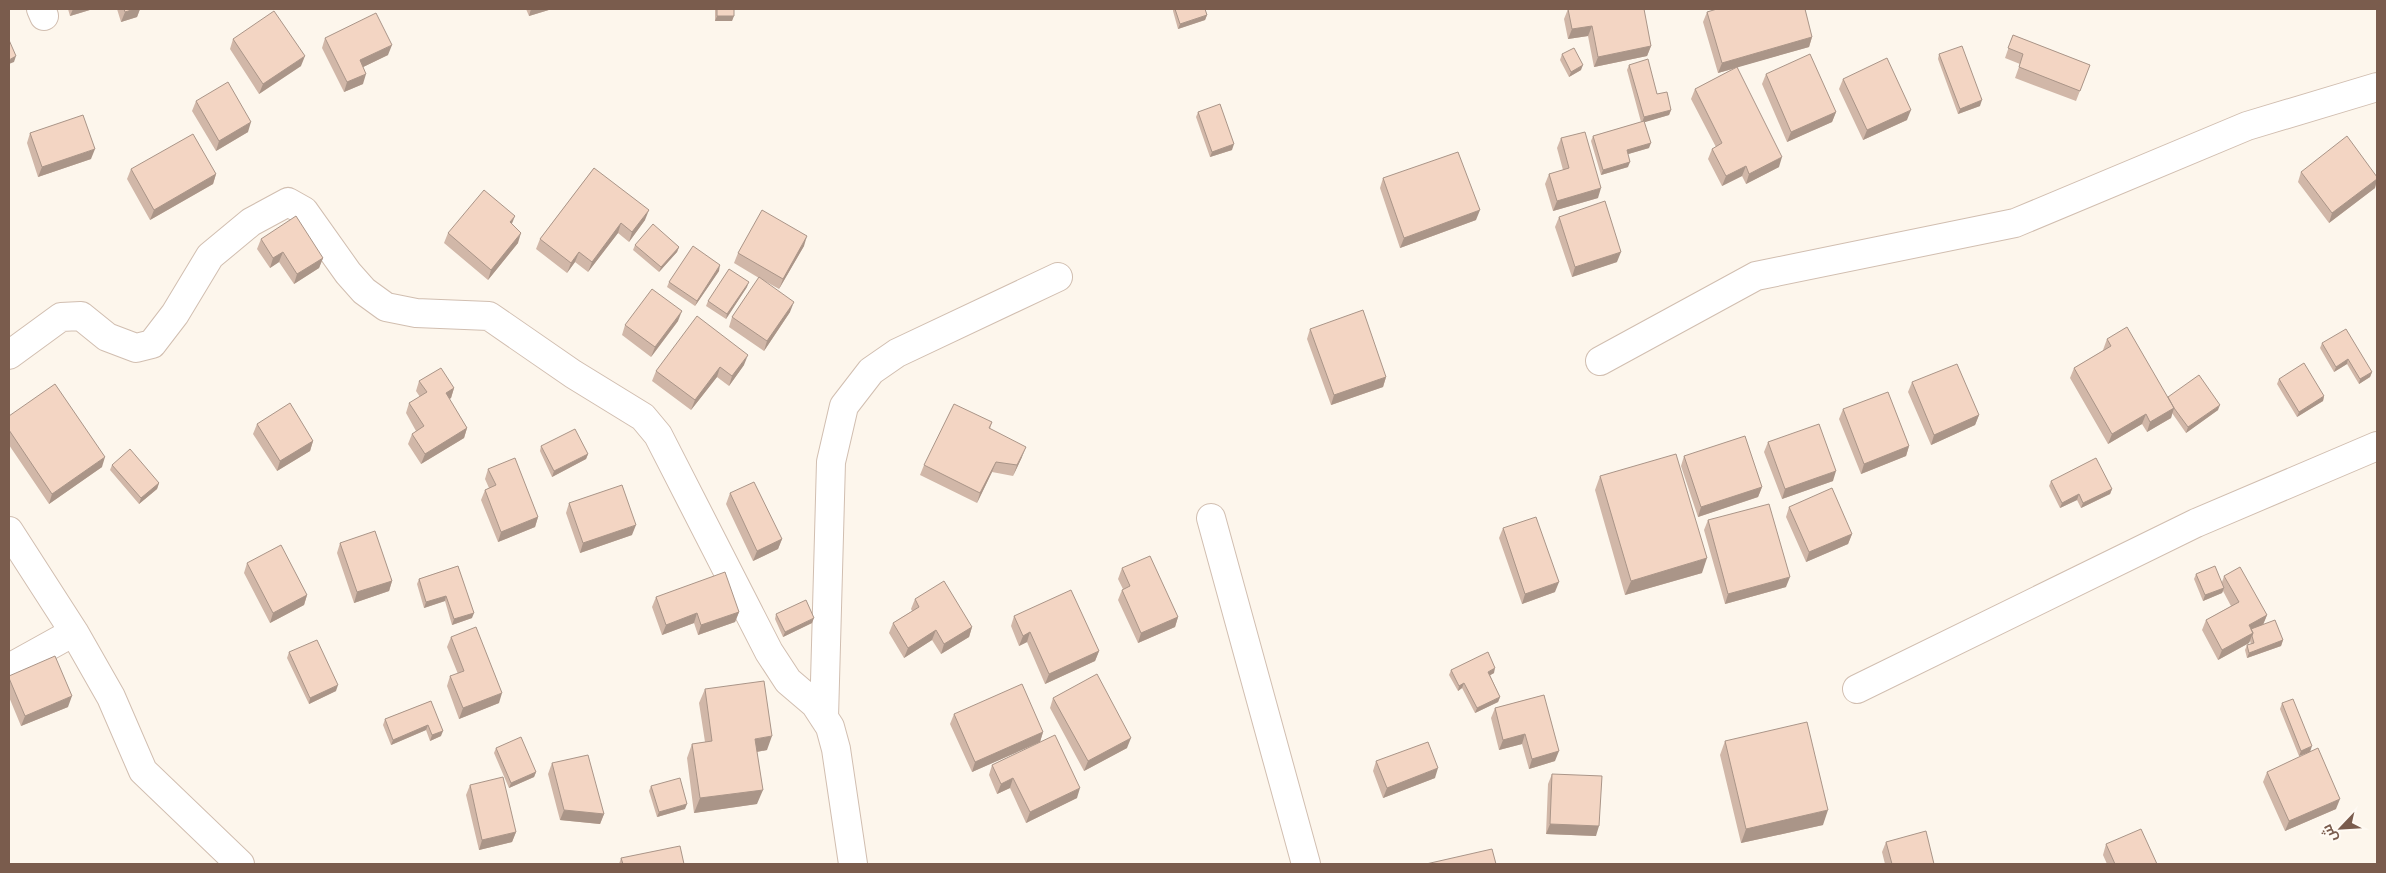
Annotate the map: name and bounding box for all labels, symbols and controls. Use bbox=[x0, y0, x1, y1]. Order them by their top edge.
north arrow bbox=[2316, 803, 2366, 853]
text: ش bbox=[2317, 822, 2341, 845]

